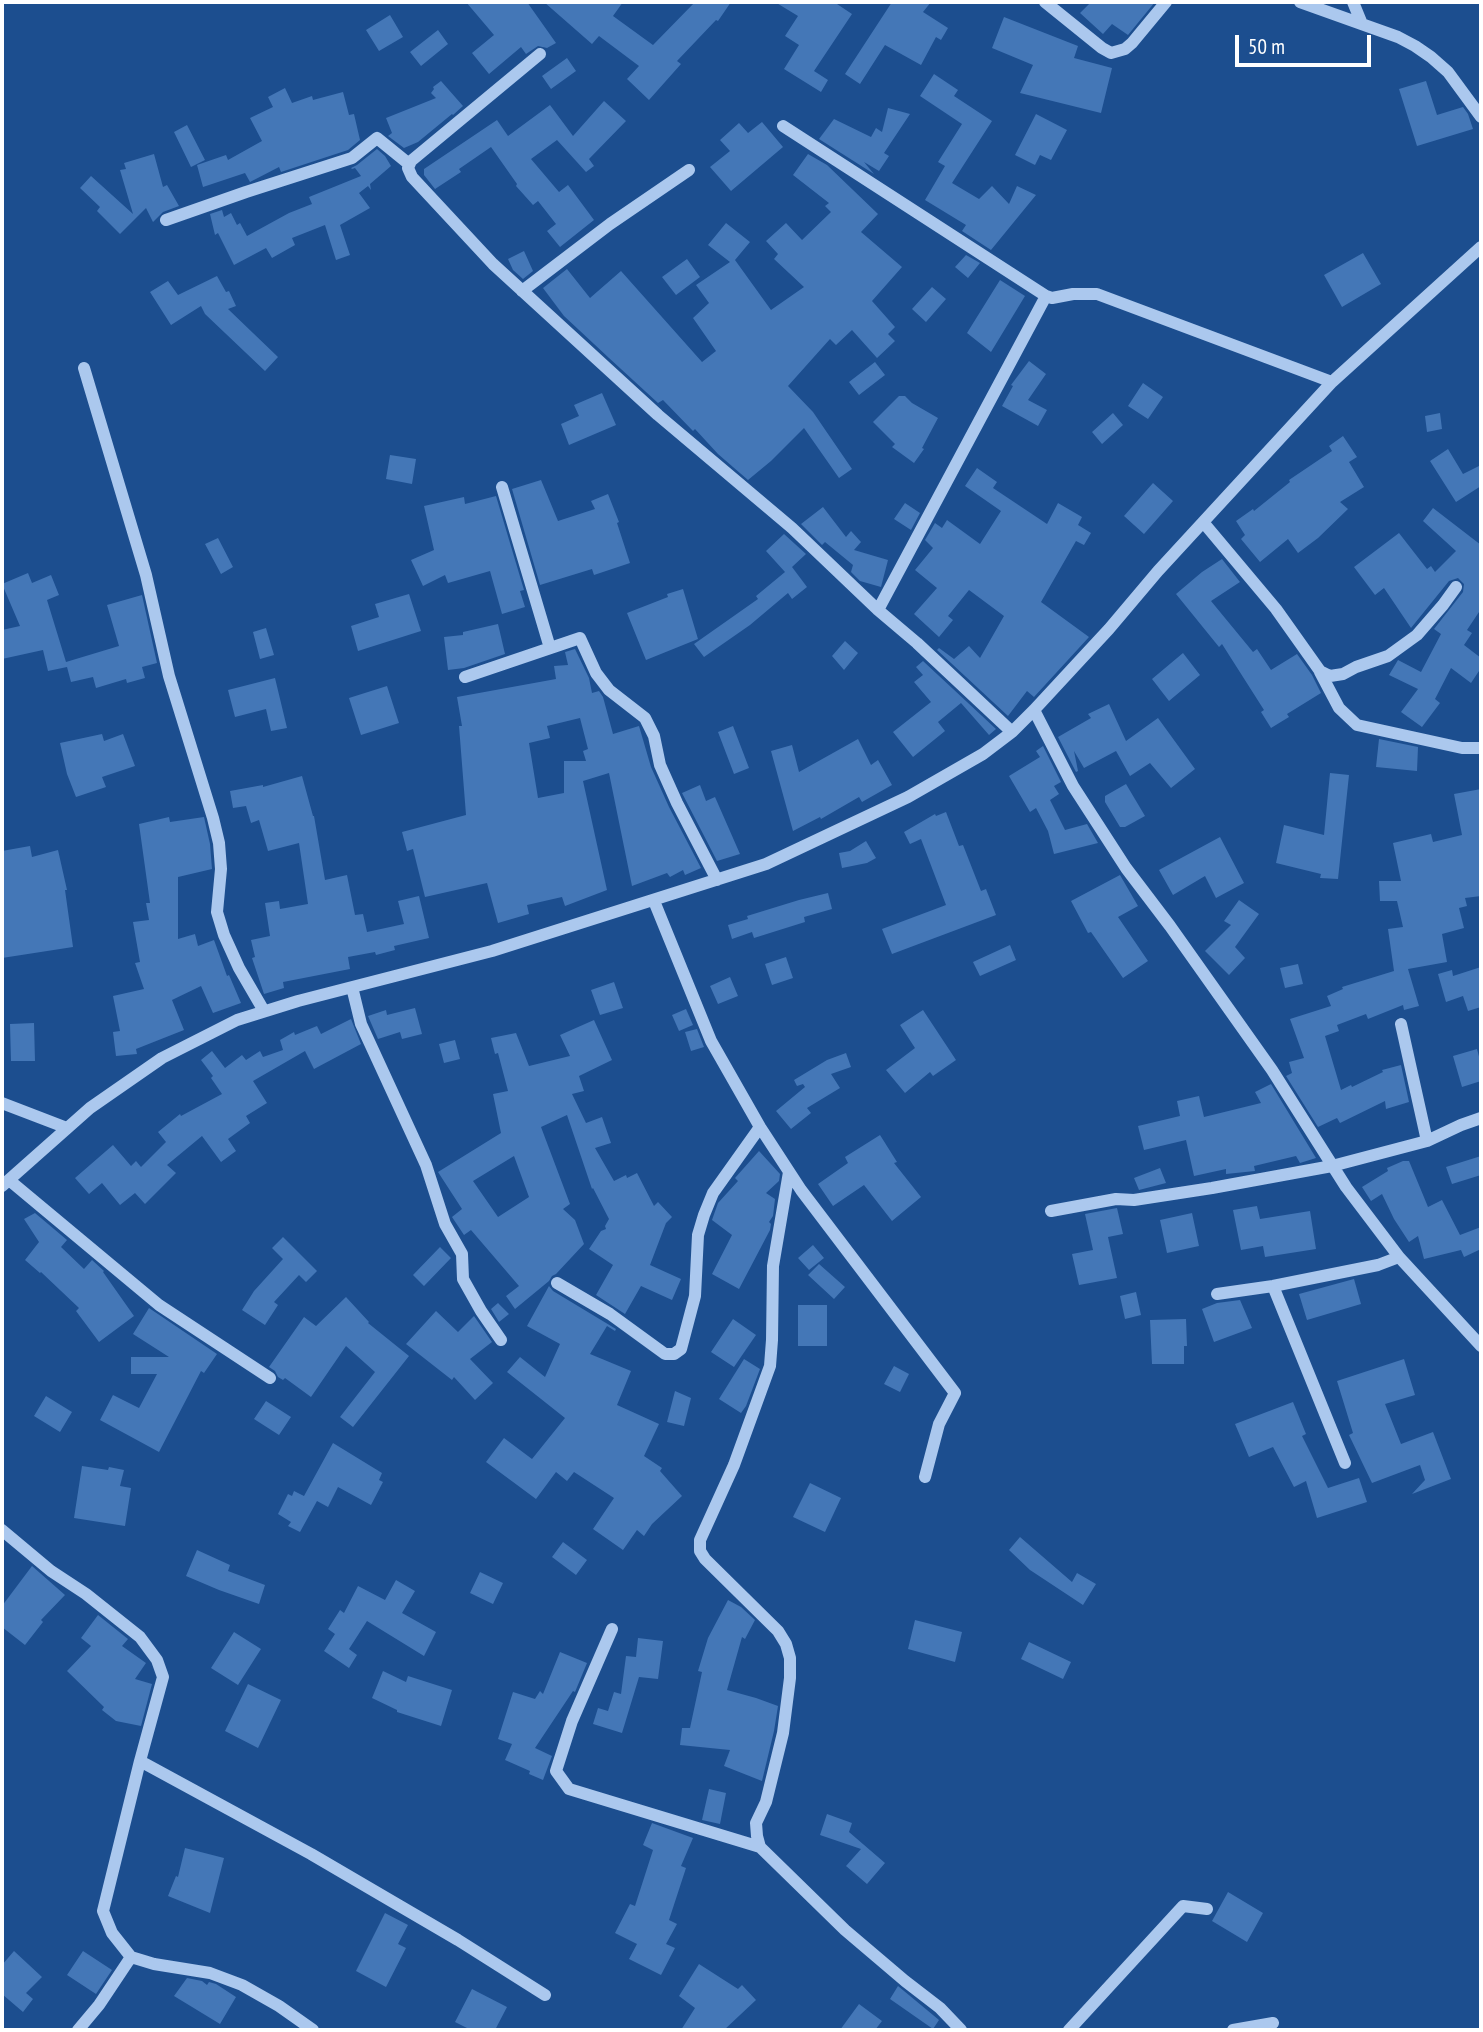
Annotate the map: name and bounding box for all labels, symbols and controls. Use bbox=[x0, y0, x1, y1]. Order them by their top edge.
scale bar bbox=[1238, 21, 1374, 65]
text: 50 m bbox=[1248, 33, 1285, 60]

